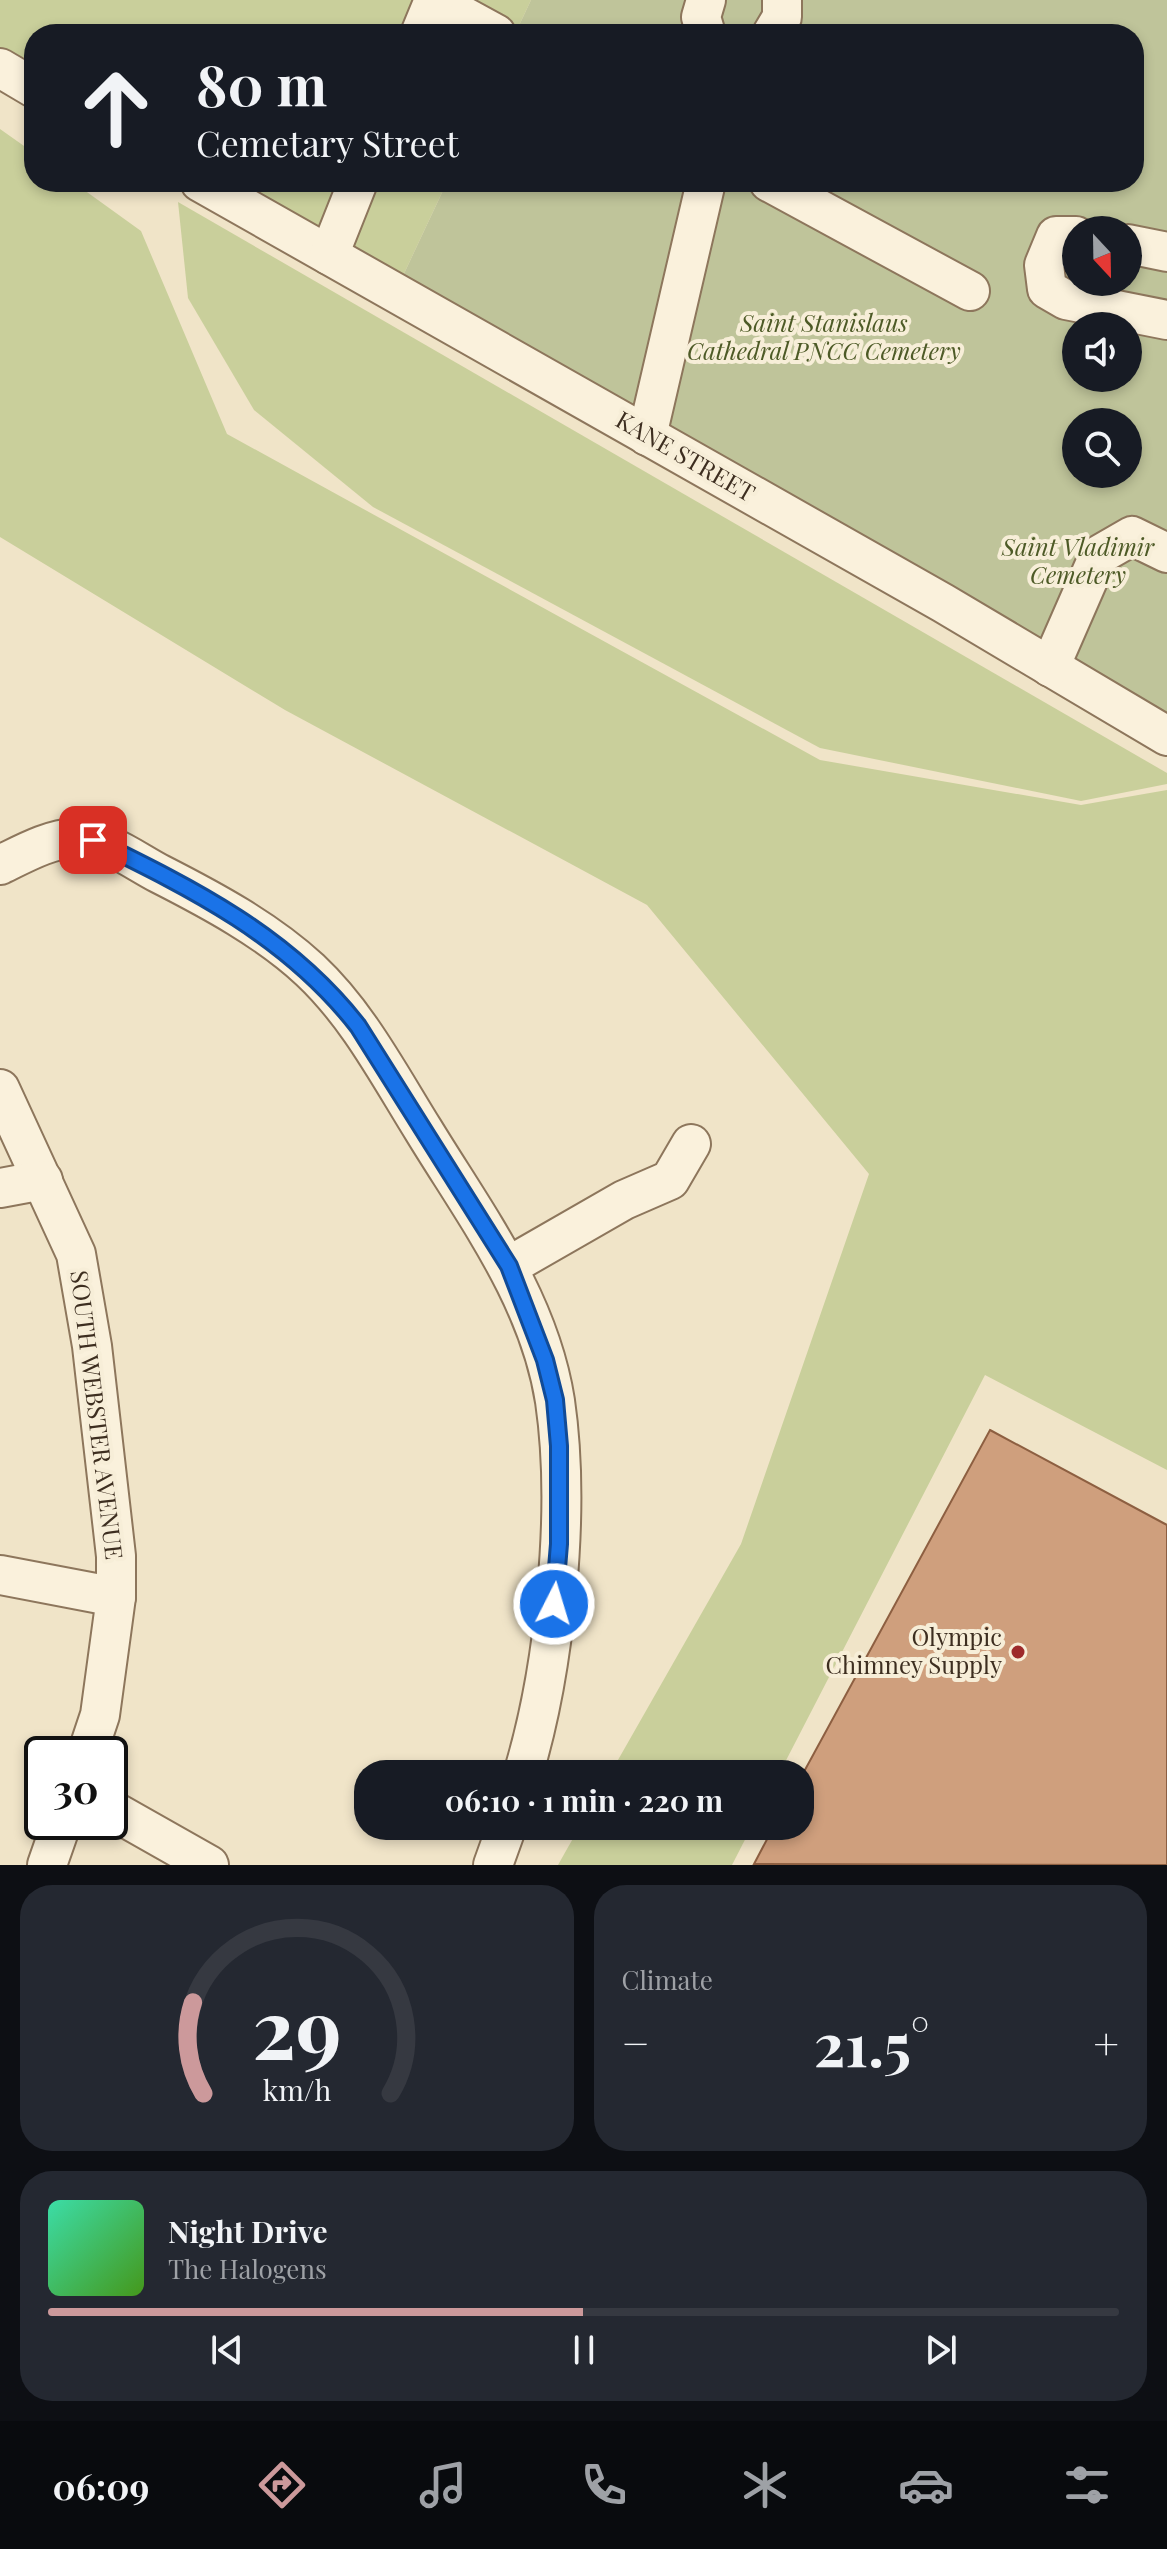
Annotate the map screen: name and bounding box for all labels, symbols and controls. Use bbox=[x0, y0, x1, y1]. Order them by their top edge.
text: 80 m bbox=[196, 46, 327, 121]
icon: ahead bbox=[64, 56, 168, 160]
text: Cemetary Street bbox=[196, 118, 459, 166]
north arrow bbox=[1062, 216, 1142, 296]
map controls bbox=[1062, 216, 1142, 488]
park label: Saint Stanislaus Cathedral PNCC Cemetery bbox=[687, 306, 961, 366]
button: sound bbox=[1062, 312, 1142, 392]
street label: KANE STREET bbox=[611, 403, 761, 508]
button: search bbox=[1062, 408, 1142, 488]
park label: Saint Vladimir Cemetery bbox=[1001, 530, 1155, 590]
pin bbox=[59, 806, 127, 874]
icon: arrive bbox=[71, 818, 115, 862]
street label: SOUTH WEBSTER AVENUE bbox=[64, 1268, 132, 1561]
position arrow bbox=[512, 1562, 596, 1646]
place label: Olympic Chimney Supply bbox=[826, 1620, 1002, 1680]
marker: Olympic Chimney Supply bbox=[1009, 1643, 1027, 1661]
speed limit sign: 30 bbox=[24, 1736, 128, 1840]
text: 06:10 · 1 min · 220 m bbox=[445, 1780, 723, 1820]
text: Climate bbox=[622, 1962, 713, 1997]
text: 29 bbox=[252, 1970, 342, 2081]
text: 21.5° bbox=[814, 2002, 929, 2082]
text: − bbox=[622, 2012, 650, 2071]
text: + bbox=[1093, 2012, 1119, 2071]
text: km/h bbox=[262, 2070, 331, 2108]
text: Night Drive bbox=[168, 2211, 328, 2251]
text: The Halogens bbox=[168, 2251, 327, 2286]
icon: previous bbox=[205, 2328, 249, 2372]
icon: pause bbox=[562, 2328, 606, 2372]
icon: next bbox=[919, 2328, 963, 2372]
icon: directions bbox=[254, 2457, 310, 2513]
icon: music bbox=[415, 2457, 471, 2513]
icon: phone bbox=[576, 2457, 632, 2513]
icon: climate bbox=[737, 2457, 793, 2513]
icon: car bbox=[898, 2457, 954, 2513]
icon: filters bbox=[1059, 2457, 1115, 2513]
text: 06:09 bbox=[52, 2461, 149, 2509]

